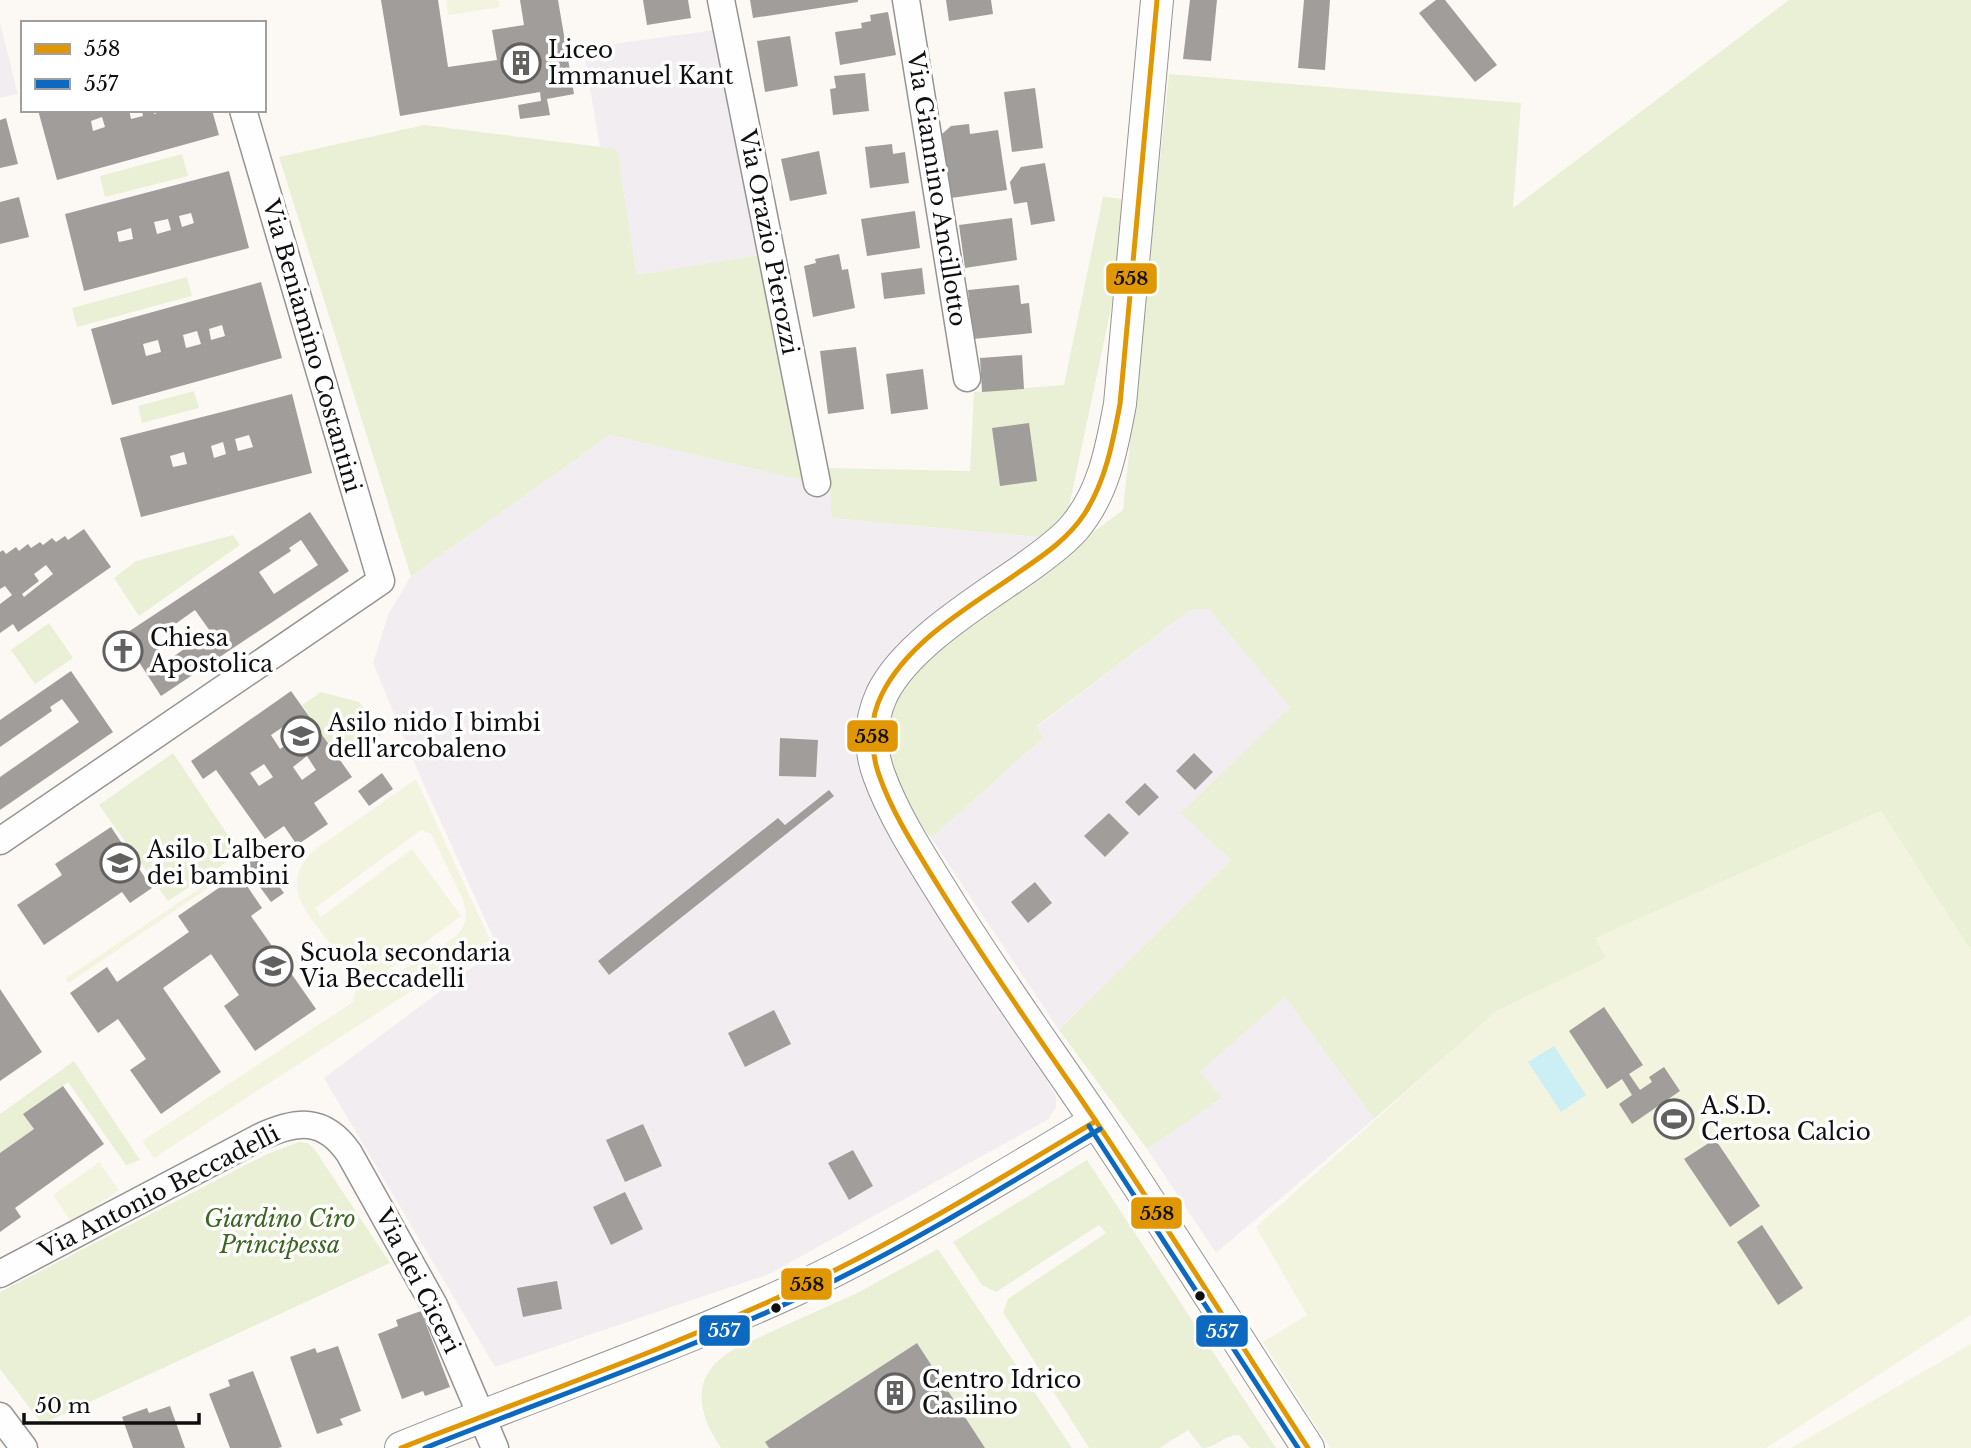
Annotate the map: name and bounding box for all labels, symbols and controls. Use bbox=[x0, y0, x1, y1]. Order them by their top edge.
legend bbox=[21, 21, 266, 112]
text: 558 bbox=[84, 36, 121, 62]
place label: Liceo Immanuel Kant bbox=[548, 36, 734, 90]
building icon: Liceo Immanuel Kant bbox=[500, 42, 542, 84]
street label: Via Giannino Ancillotto bbox=[901, 49, 973, 328]
text: 557 bbox=[84, 71, 119, 97]
street label: Via Orazio Pierozzi bbox=[733, 126, 805, 357]
street label: Via Beniamino Costantini bbox=[256, 195, 367, 496]
line badge: 558 bbox=[1105, 262, 1158, 295]
text: 558 bbox=[1114, 267, 1148, 290]
place label: Chiesa Apostolica bbox=[149, 624, 273, 678]
church icon: Chiesa Apostolica bbox=[102, 630, 144, 672]
place label: Asilo nido I bimbi dell'arcobaleno bbox=[327, 709, 541, 763]
school or university icon: Asilo nido I bimbi dell'arcobaleno bbox=[280, 715, 322, 757]
line badge: 558 bbox=[846, 719, 899, 753]
text: 558 bbox=[855, 725, 889, 748]
place label: Asilo L'albero dei bambini bbox=[146, 836, 306, 890]
school or university icon: Asilo L'albero dei bambini bbox=[99, 842, 141, 884]
place label: Scuola secondaria Via Beccadelli bbox=[299, 939, 511, 993]
school or university icon: Scuola secondaria Via Beccadelli bbox=[252, 945, 294, 987]
place label: A.S.D. Certosa Calcio bbox=[1700, 1092, 1871, 1146]
sports icon: A.S.D. Certosa Calcio bbox=[1653, 1098, 1695, 1140]
street label: Via Antonio Beccadelli bbox=[33, 1119, 284, 1265]
line badge: 558 bbox=[1130, 1196, 1183, 1230]
text: 558 bbox=[1140, 1202, 1174, 1225]
street label: Via dei Ciceri bbox=[369, 1203, 467, 1358]
park label: Giardino Ciro Principessa bbox=[204, 1205, 356, 1259]
line badge: 558 bbox=[780, 1267, 833, 1301]
text: 558 bbox=[790, 1273, 824, 1296]
unlabelled marker bbox=[1193, 1289, 1207, 1303]
unlabelled marker bbox=[769, 1301, 783, 1315]
line badge: 557 bbox=[698, 1314, 751, 1347]
line badge: 557 bbox=[1195, 1314, 1249, 1348]
text: 557 bbox=[708, 1319, 741, 1342]
text: 557 bbox=[1206, 1320, 1239, 1343]
place label: Centro Idrico Casilino bbox=[922, 1366, 1081, 1420]
building icon: Centro Idrico Casilino bbox=[874, 1372, 916, 1414]
scale bar bbox=[24, 1382, 200, 1426]
text: 50 m bbox=[35, 1393, 91, 1419]

